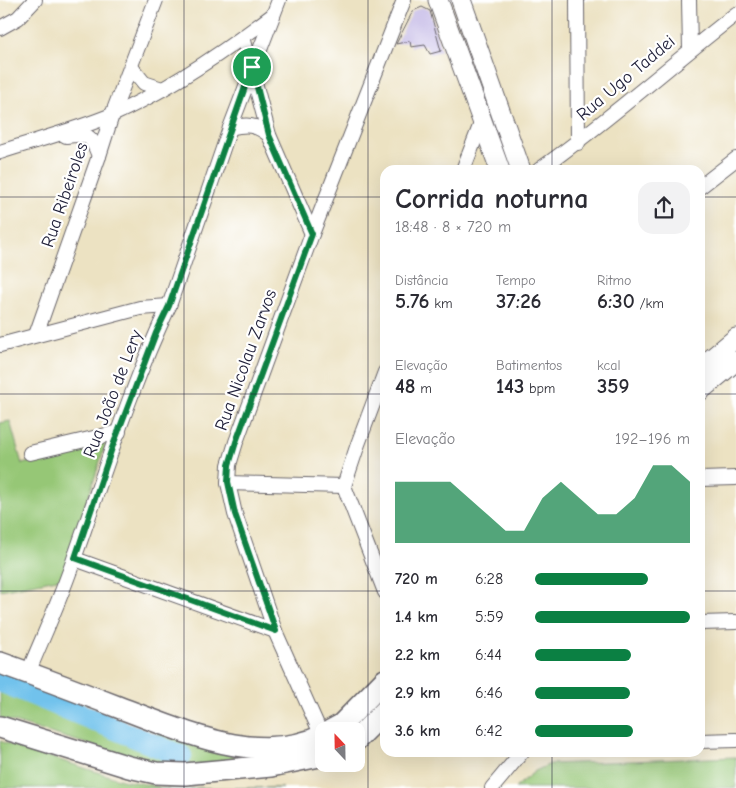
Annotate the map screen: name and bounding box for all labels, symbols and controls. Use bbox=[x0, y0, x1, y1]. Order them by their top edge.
street label: Rua Ugo Taddei bbox=[573, 31, 679, 125]
pin bbox=[231, 46, 273, 88]
icon: arrive bbox=[238, 53, 266, 81]
street label: Rua Ribeiroles bbox=[37, 140, 93, 250]
button: share bbox=[638, 182, 690, 234]
text: Corrida noturna bbox=[395, 183, 588, 215]
text: 18:48 · 8 × 720 m bbox=[395, 218, 511, 236]
text: Distância bbox=[395, 272, 449, 289]
text: Tempo bbox=[496, 272, 536, 289]
text: Ritmo bbox=[597, 272, 632, 289]
street label: Rua Nicolau Zarvos bbox=[211, 287, 281, 433]
text: 5.76 bbox=[395, 289, 430, 313]
text: 37:26 bbox=[496, 289, 542, 313]
text: 6:30 bbox=[597, 289, 635, 313]
text: km bbox=[430, 295, 453, 312]
text: /km bbox=[635, 295, 664, 312]
street label: Rua João de Lery bbox=[79, 326, 147, 461]
text: Elevação bbox=[395, 357, 448, 374]
text: Batimentos bbox=[496, 357, 562, 374]
text: kcal bbox=[597, 357, 621, 374]
text: 48 bbox=[395, 374, 416, 398]
text: 143 bbox=[496, 374, 524, 398]
text: 359 bbox=[597, 374, 630, 398]
text: m bbox=[416, 380, 432, 397]
text: bpm bbox=[524, 380, 555, 397]
text: Elevação bbox=[395, 430, 455, 448]
text: 192–196 m bbox=[615, 430, 690, 448]
text: 720 m bbox=[395, 570, 438, 588]
text: 6:28 bbox=[475, 570, 503, 588]
text: 1.4 km bbox=[395, 608, 438, 626]
text: 5:59 bbox=[475, 608, 504, 626]
text: 2.2 km bbox=[395, 646, 440, 664]
text: 6:44 bbox=[475, 646, 502, 664]
text: 2.9 km bbox=[395, 684, 440, 702]
text: 6:46 bbox=[475, 684, 503, 702]
north arrow bbox=[315, 722, 365, 772]
map controls bbox=[315, 722, 365, 772]
text: 3.6 km bbox=[395, 722, 440, 740]
text: 6:42 bbox=[475, 722, 503, 740]

